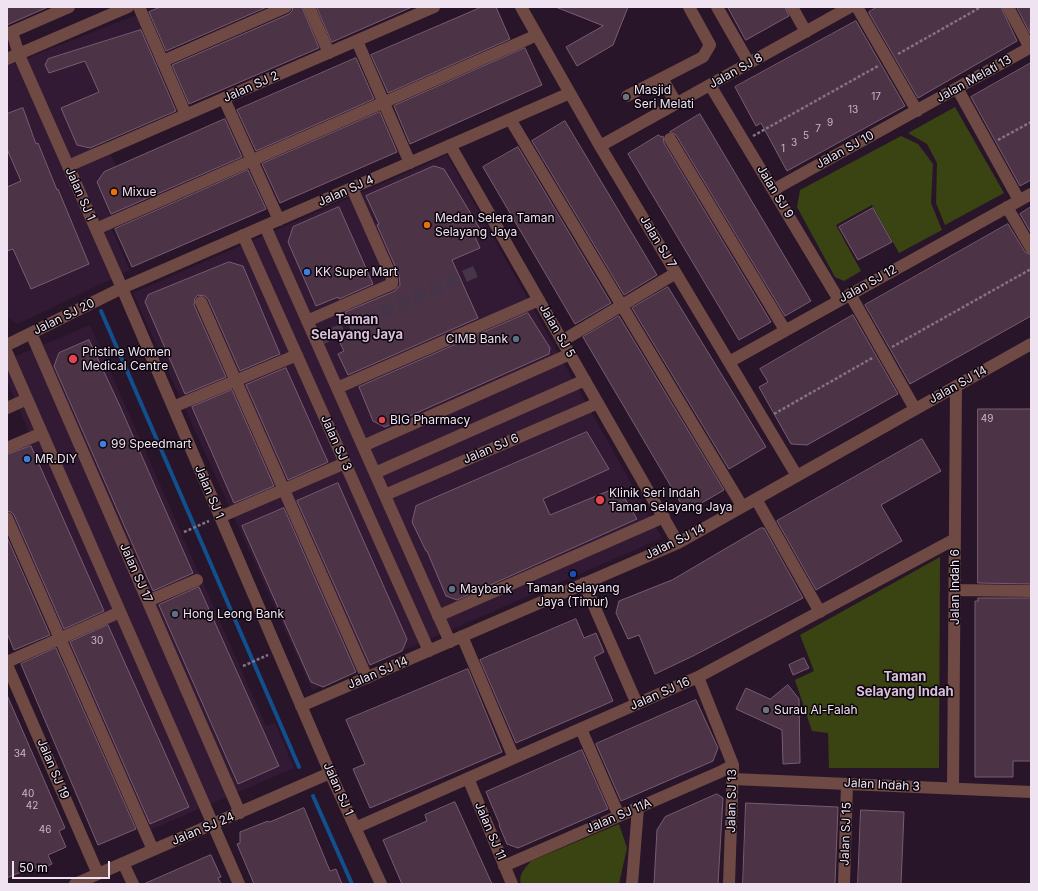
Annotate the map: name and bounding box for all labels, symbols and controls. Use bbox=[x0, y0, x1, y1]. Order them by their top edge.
street label: Jalan SJ 8 bbox=[707, 50, 765, 92]
street label: Jalan Melati 13 bbox=[934, 52, 1014, 106]
street label: Jalan SJ 2 bbox=[221, 68, 281, 106]
place label: Masjid Seri Melati bbox=[634, 83, 694, 111]
house number: 17 bbox=[871, 91, 881, 103]
marker: Masjid Seri Melati bbox=[621, 92, 631, 102]
house number: 13 bbox=[848, 104, 858, 116]
house number: 9 bbox=[827, 117, 833, 129]
house number: 7 bbox=[815, 123, 821, 135]
street label: Jalan SJ 10 bbox=[813, 128, 877, 172]
house number: 5 bbox=[803, 130, 809, 142]
house number: 3 bbox=[791, 137, 797, 149]
house number: 1 bbox=[781, 143, 785, 155]
street label: Jalan SJ 9 bbox=[754, 163, 796, 221]
street label: Jalan SJ 1 bbox=[62, 165, 98, 223]
street label: Jalan SJ 4 bbox=[316, 172, 376, 210]
place label: Mixue bbox=[122, 185, 156, 199]
marker: Mixue bbox=[109, 187, 119, 197]
place label: Medan Selera Taman Selayang Jaya bbox=[435, 211, 555, 239]
street label: Jalan SJ 7 bbox=[637, 213, 679, 271]
marker: Medan Selera Taman Selayang Jaya bbox=[422, 220, 432, 230]
street label: Jalan SJ 12 bbox=[837, 262, 899, 306]
place label: KK Super Mart bbox=[315, 265, 398, 279]
marker: KK Super Mart bbox=[302, 267, 312, 277]
street label: Jalan SJ 20 bbox=[31, 296, 97, 338]
street label: Jalan SJ 5 bbox=[536, 302, 578, 360]
district label: Taman Selayang Jaya bbox=[311, 312, 403, 343]
place label: CIMB Bank bbox=[446, 332, 508, 346]
marker: CIMB Bank bbox=[511, 334, 521, 344]
place label: Pristine Women Medical Centre bbox=[82, 345, 171, 373]
marker: Pristine Women Medical Centre bbox=[67, 353, 79, 365]
street label: Jalan SJ 14 bbox=[926, 363, 990, 407]
street label: Jalan SJ 3 bbox=[317, 413, 355, 473]
place label: BIG Pharmacy bbox=[390, 413, 470, 427]
house number: 49 bbox=[981, 413, 993, 425]
marker: BIG Pharmacy bbox=[377, 415, 387, 425]
street label: Jalan SJ 6 bbox=[461, 431, 521, 467]
place label: 99 Speedmart bbox=[111, 437, 192, 451]
marker: 99 Speedmart bbox=[98, 439, 108, 449]
place label: MR.DIY bbox=[35, 452, 77, 466]
marker: MR.DIY bbox=[22, 454, 32, 464]
street label: Jalan SJ 1 bbox=[191, 463, 227, 521]
place label: Klinik Seri Indah Taman Selayang Jaya bbox=[609, 486, 733, 514]
marker: Klinik Seri Indah Taman Selayang Jaya bbox=[594, 494, 606, 506]
street label: Jalan SJ 14 bbox=[643, 521, 707, 563]
street label: Jalan SJ 17 bbox=[117, 541, 155, 605]
street label: Jalan Indah 6 bbox=[948, 549, 962, 625]
marker: Taman Selayang Jaya (Timur) bbox=[568, 569, 578, 579]
place label: Taman Selayang Jaya (Timur) bbox=[526, 581, 620, 609]
place label: Maybank bbox=[460, 582, 512, 596]
marker: Maybank bbox=[447, 584, 457, 594]
place label: Hong Leong Bank bbox=[183, 607, 284, 621]
marker: Hong Leong Bank bbox=[170, 609, 180, 619]
house number: 30 bbox=[91, 635, 103, 647]
street label: Jalan SJ 14 bbox=[346, 654, 410, 692]
district label: Taman Selayang Indah bbox=[856, 669, 954, 700]
street label: Jalan SJ 16 bbox=[628, 674, 692, 714]
place label: Surau Al-Falah bbox=[774, 703, 857, 717]
marker: Surau Al-Falah bbox=[761, 705, 771, 715]
street label: Jalan SJ 19 bbox=[34, 737, 72, 801]
house number: 34 bbox=[14, 748, 26, 760]
street label: Jalan SJ 1 bbox=[320, 760, 356, 818]
street label: Jalan SJ 13 bbox=[724, 769, 740, 833]
street label: Jalan Indah 3 bbox=[844, 776, 920, 794]
house number: 40 bbox=[22, 788, 34, 800]
street label: Jalan SJ 11A bbox=[584, 796, 654, 836]
house number: 42 bbox=[26, 800, 38, 812]
street label: Jalan SJ 11 bbox=[471, 800, 509, 862]
street label: Jalan SJ 15 bbox=[838, 802, 854, 866]
street label: Jalan SJ 24 bbox=[170, 809, 236, 849]
house number: 46 bbox=[39, 824, 51, 836]
scale bar bbox=[14, 853, 112, 879]
text: 50 m bbox=[19, 860, 48, 875]

